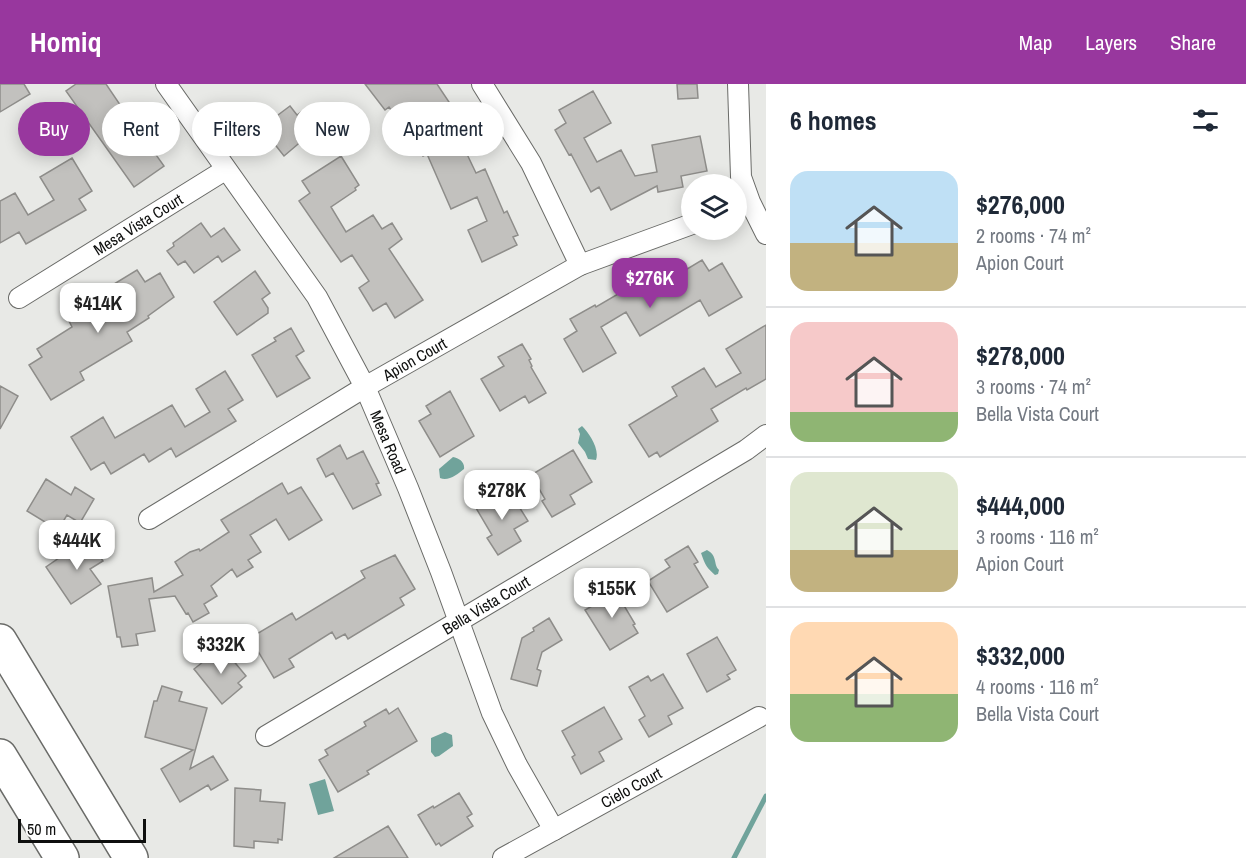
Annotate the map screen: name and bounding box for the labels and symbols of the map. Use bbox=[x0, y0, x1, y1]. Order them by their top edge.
street label: Mesa Vista Court bbox=[89, 188, 187, 260]
pin: $276K bbox=[608, 258, 692, 309]
pin: $414K bbox=[56, 283, 140, 334]
street label: Apion Court bbox=[378, 332, 451, 386]
street label: Mesa Road bbox=[365, 407, 412, 477]
pin: $278K bbox=[460, 470, 544, 521]
pin: $444K bbox=[35, 520, 119, 571]
pin: $155K bbox=[570, 568, 654, 619]
street label: Bella Vista Court bbox=[438, 570, 534, 640]
pin: $332K bbox=[179, 624, 263, 675]
street label: Cielo Court bbox=[596, 762, 666, 813]
scale bar bbox=[18, 816, 146, 844]

